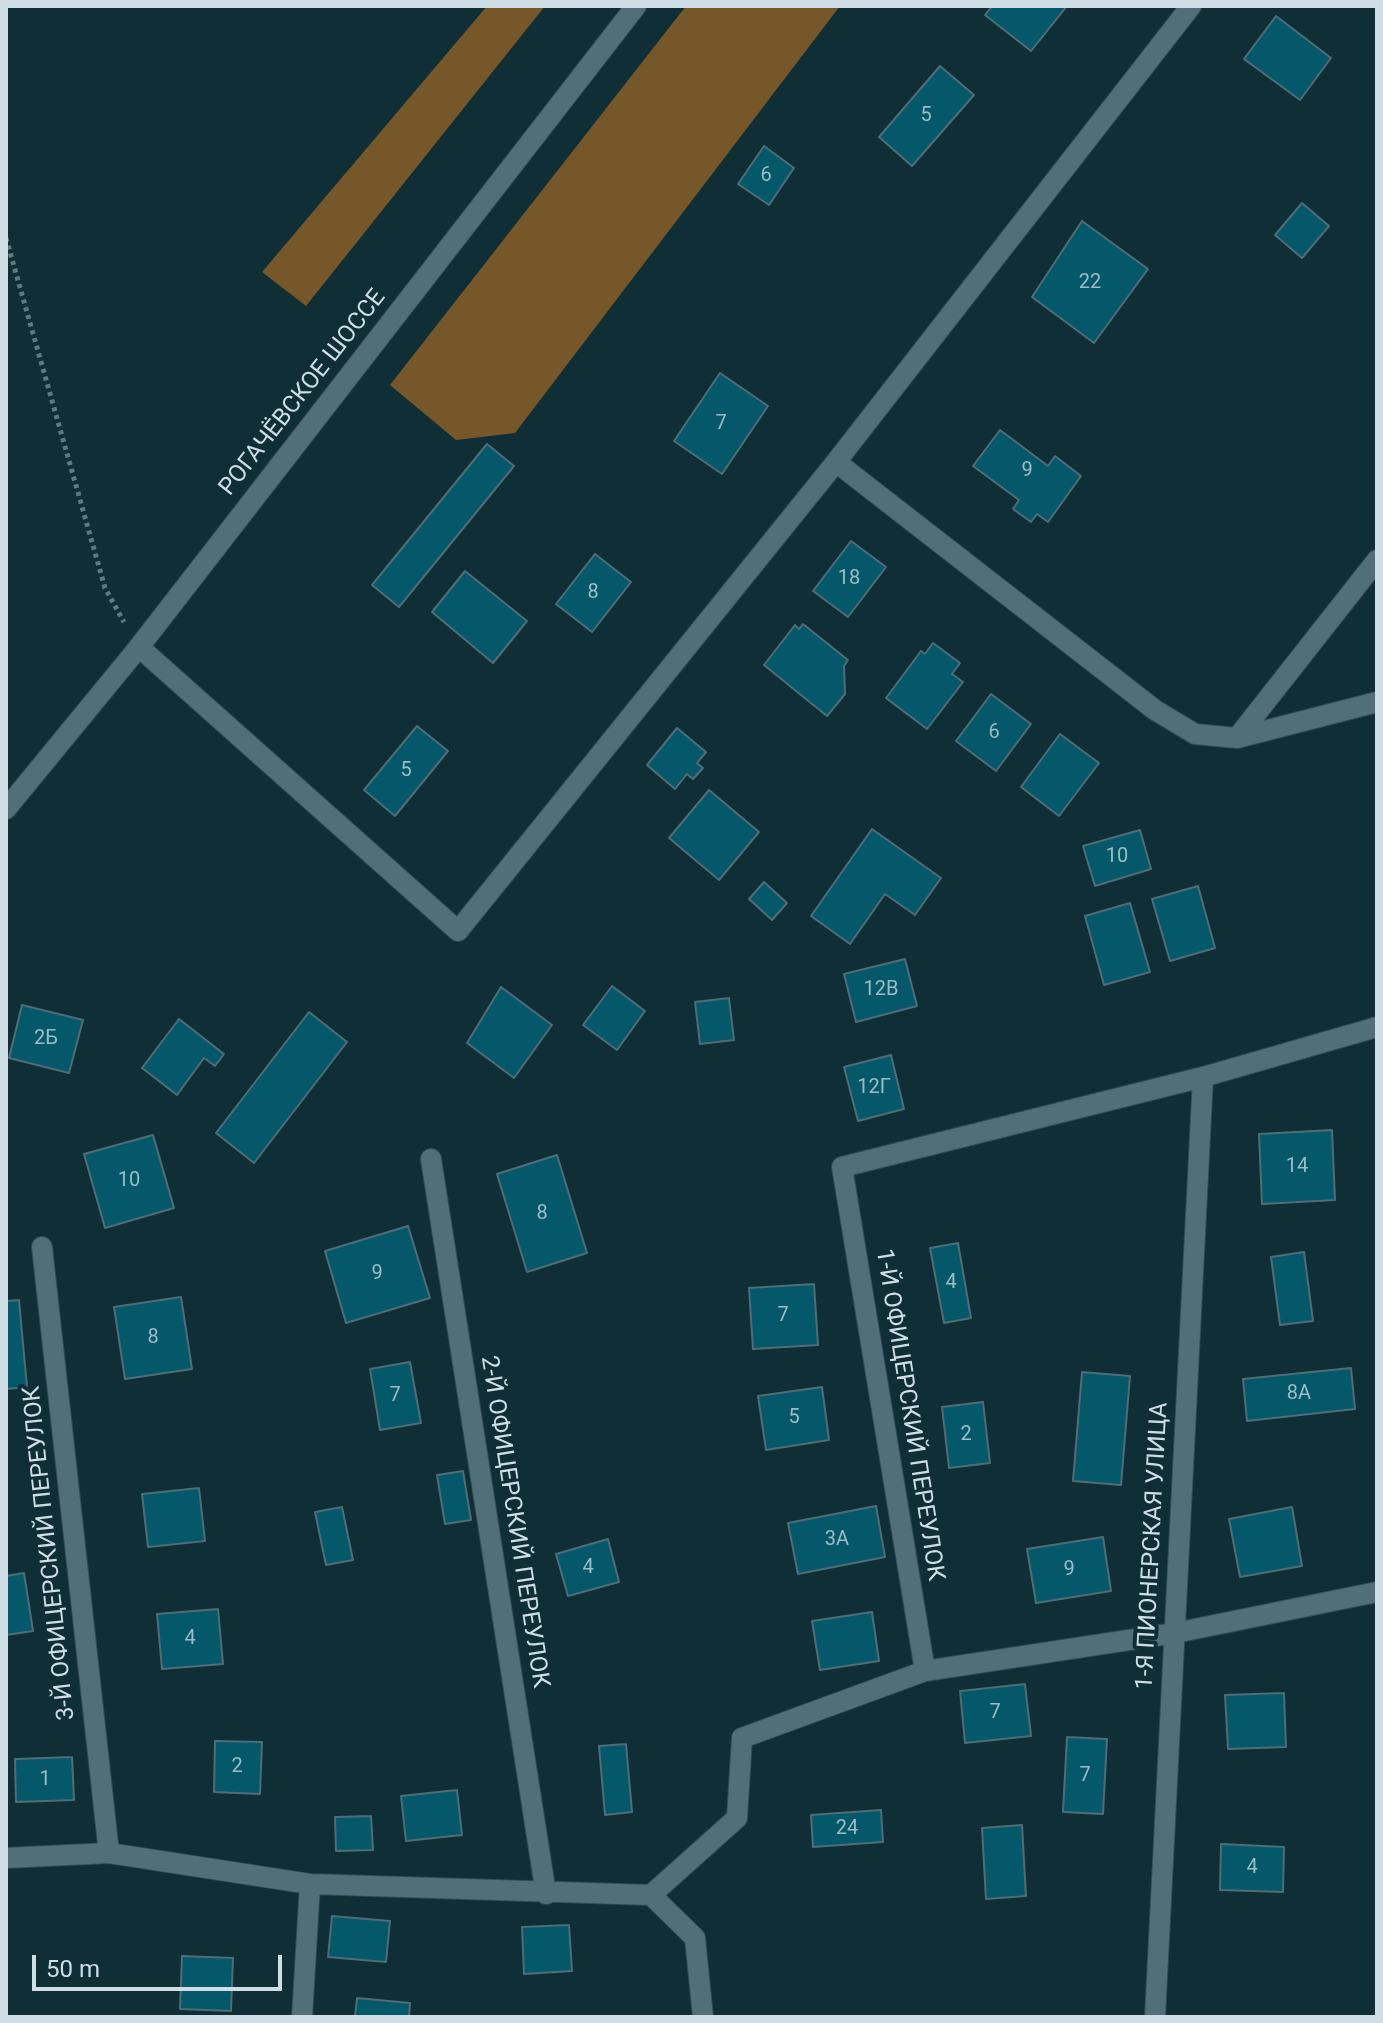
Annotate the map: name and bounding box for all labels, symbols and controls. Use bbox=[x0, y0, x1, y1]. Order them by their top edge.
house number: 5 bbox=[920, 104, 932, 128]
house number: 6 bbox=[760, 164, 772, 188]
house number: 22 bbox=[1079, 271, 1101, 295]
street label: РОГАЧЁВСКОЕ ШОССЕ bbox=[214, 284, 392, 502]
house number: 7 bbox=[715, 412, 727, 436]
house number: 9 bbox=[1021, 459, 1033, 483]
house number: 18 bbox=[838, 567, 860, 591]
house number: 8 bbox=[587, 581, 599, 605]
house number: 6 bbox=[988, 721, 1000, 745]
house number: 5 bbox=[400, 759, 412, 783]
house number: 10 bbox=[1106, 845, 1128, 869]
house number: 12В bbox=[864, 978, 898, 1002]
house number: 2Б bbox=[34, 1027, 58, 1051]
house number: 12Г bbox=[857, 1076, 891, 1100]
house number: 14 bbox=[1286, 1155, 1308, 1179]
house number: 10 bbox=[118, 1169, 140, 1193]
house number: 8 bbox=[536, 1202, 548, 1226]
street label: 1-Й ОФИЦЕРСКИЙ ПЕРЕУЛОК bbox=[869, 1247, 949, 1583]
house number: 9 bbox=[371, 1262, 383, 1286]
house number: 4 bbox=[945, 1271, 957, 1295]
house number: 7 bbox=[777, 1304, 789, 1328]
house number: 8 bbox=[147, 1326, 159, 1350]
street label: 2-Й ОФИЦЕРСКИЙ ПЕРЕУЛОК bbox=[474, 1354, 554, 1690]
house number: 8А bbox=[1287, 1382, 1311, 1406]
street label: 3-Й ОФИЦЕРСКИЙ ПЕРЕУЛОК bbox=[18, 1384, 82, 1722]
house number: 7 bbox=[389, 1384, 401, 1408]
street label: 1-Я ПИОНЕРСКАЯ УЛИЦА bbox=[1131, 1401, 1175, 1691]
house number: 5 bbox=[788, 1406, 800, 1430]
house number: 2 bbox=[960, 1423, 972, 1447]
house number: 3А bbox=[825, 1528, 849, 1552]
house number: 4 bbox=[582, 1556, 594, 1580]
house number: 9 bbox=[1063, 1558, 1075, 1582]
house number: 4 bbox=[184, 1627, 196, 1651]
house number: 7 bbox=[989, 1701, 1001, 1725]
house number: 2 bbox=[231, 1755, 243, 1779]
house number: 7 bbox=[1079, 1764, 1091, 1788]
house number: 1 bbox=[39, 1768, 51, 1792]
house number: 24 bbox=[836, 1817, 858, 1841]
house number: 4 bbox=[1246, 1856, 1258, 1880]
scale bar bbox=[36, 1939, 286, 1989]
text: 50 m bbox=[46, 1955, 100, 1983]

